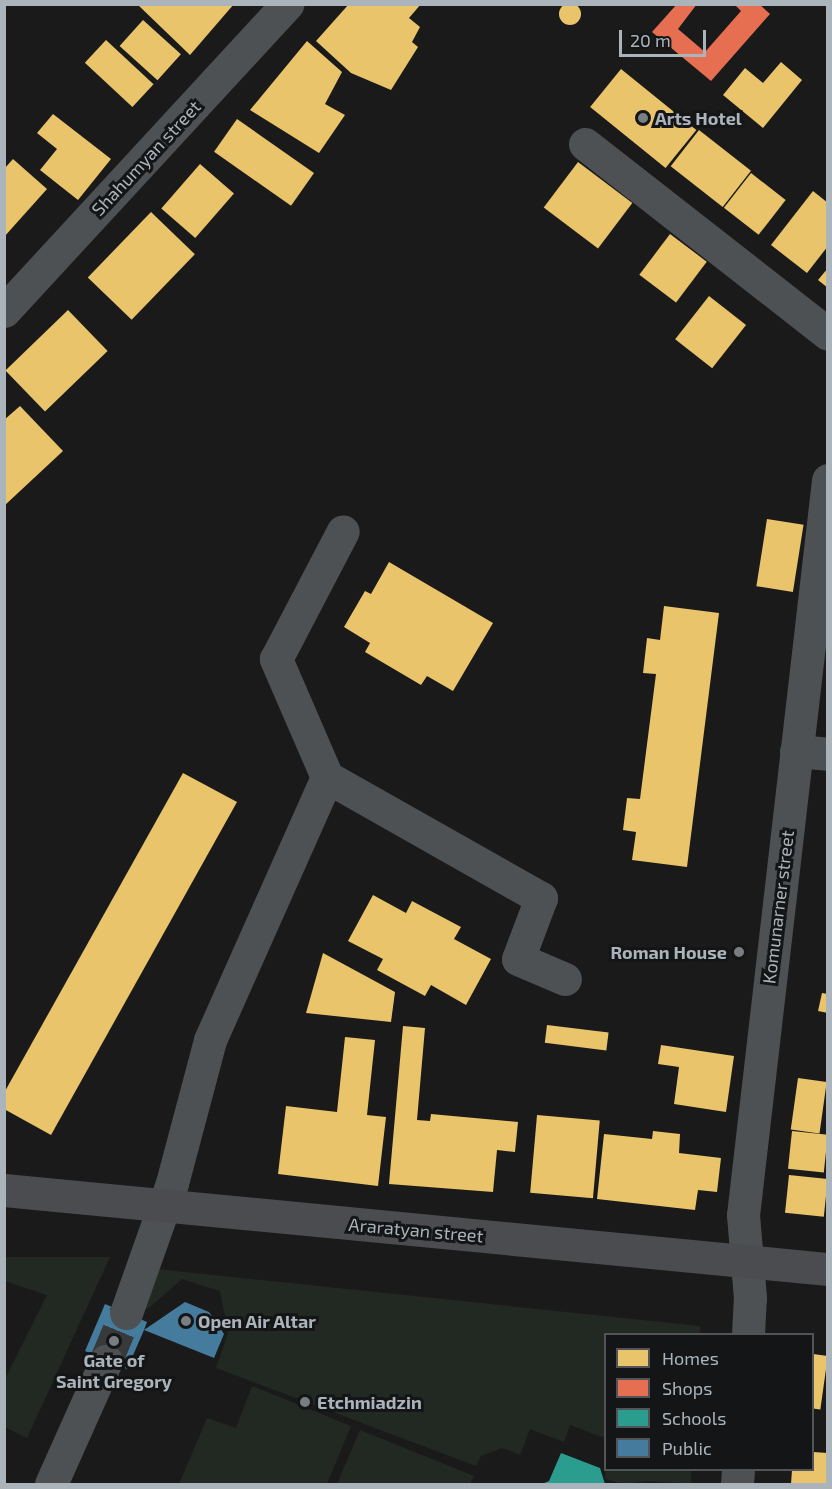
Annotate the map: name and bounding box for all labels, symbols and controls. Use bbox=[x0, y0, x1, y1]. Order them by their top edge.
scale bar bbox=[622, 18, 709, 56]
text: 20 m bbox=[630, 29, 671, 51]
street label: Shahumyan street bbox=[87, 96, 205, 220]
place label: Arts Hotel bbox=[655, 107, 742, 129]
marker: Arts Hotel bbox=[636, 111, 650, 125]
street label: Komunarner street bbox=[758, 829, 798, 985]
place label: Roman House bbox=[611, 941, 727, 963]
marker: Roman House bbox=[732, 945, 746, 959]
street label: Araratyan street bbox=[348, 1213, 484, 1247]
place label: Open Air Altar bbox=[198, 1310, 317, 1332]
marker: Open Air Altar bbox=[179, 1314, 193, 1328]
legend bbox=[604, 1333, 814, 1471]
marker: Gate of Saint Gregory bbox=[107, 1334, 121, 1348]
text: Homes bbox=[662, 1347, 719, 1369]
place label: Gate of Saint Gregory bbox=[56, 1350, 172, 1392]
text: Shops bbox=[662, 1377, 712, 1399]
place label: Etchmiadzin bbox=[317, 1391, 422, 1413]
marker: Etchmiadzin bbox=[298, 1395, 312, 1409]
text: Schools bbox=[662, 1407, 726, 1429]
text: Public bbox=[662, 1437, 712, 1459]

